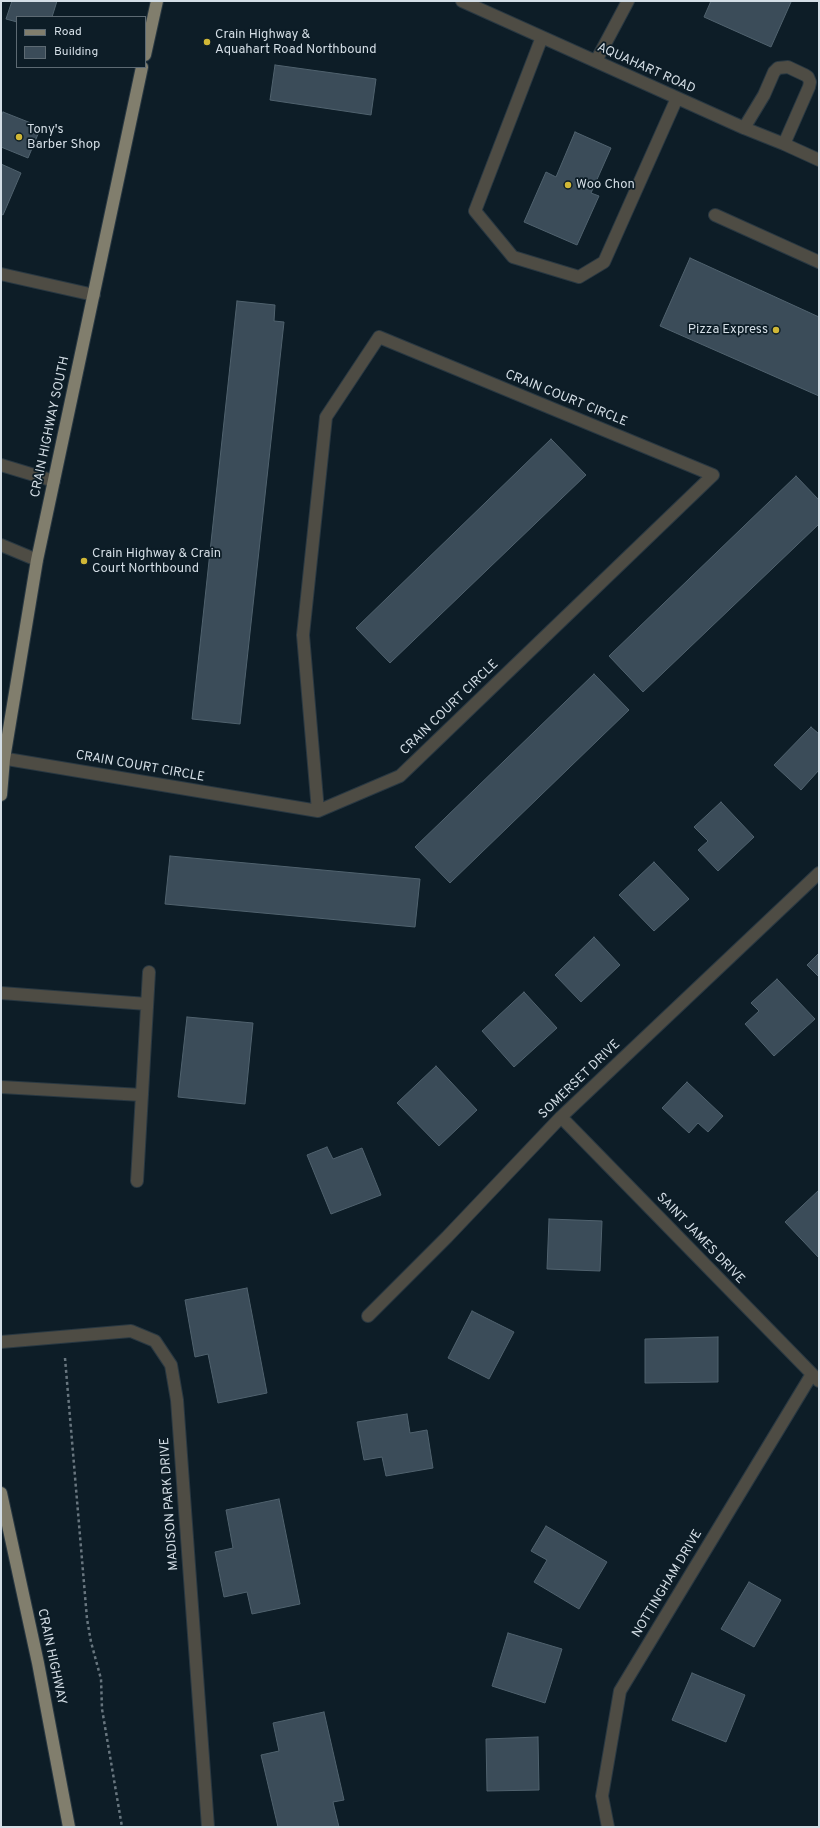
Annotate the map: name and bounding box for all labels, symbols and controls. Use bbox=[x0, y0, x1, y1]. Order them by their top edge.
legend bbox=[16, 16, 146, 68]
text: Road bbox=[54, 24, 82, 40]
place label: Crain Highway & Aquahart Road Northbound bbox=[215, 27, 377, 58]
marker: Crain Highway & Aquahart Road Northbound bbox=[202, 37, 212, 47]
street label: AQUAHART ROAD bbox=[594, 40, 698, 98]
text: Building bbox=[54, 44, 98, 60]
place label: Tony's Barber Shop bbox=[27, 122, 100, 153]
marker: Tony's Barber Shop bbox=[14, 132, 24, 142]
place label: Woo Chon bbox=[576, 177, 635, 193]
marker: Woo Chon bbox=[563, 180, 573, 190]
place label: Pizza Express bbox=[688, 322, 768, 338]
marker: Pizza Express bbox=[771, 325, 781, 335]
street label: CRAIN HIGHWAY SOUTH bbox=[28, 355, 74, 499]
street label: CRAIN COURT CIRCLE bbox=[503, 367, 629, 431]
place label: Crain Highway & Crain Court Northbound bbox=[92, 546, 221, 577]
marker: Crain Highway & Crain Court Northbound bbox=[79, 556, 89, 566]
street label: CRAIN COURT CIRCLE bbox=[398, 657, 502, 759]
street label: CRAIN COURT CIRCLE bbox=[74, 748, 206, 786]
street label: SOMERSET DRIVE bbox=[536, 1037, 624, 1123]
street label: SAINT JAMES DRIVE bbox=[653, 1190, 747, 1288]
street label: MADISON PARK DRIVE bbox=[158, 1437, 182, 1571]
street label: NOTTINGHAM DRIVE bbox=[630, 1527, 706, 1641]
street label: CRAIN HIGHWAY bbox=[33, 1607, 69, 1707]

